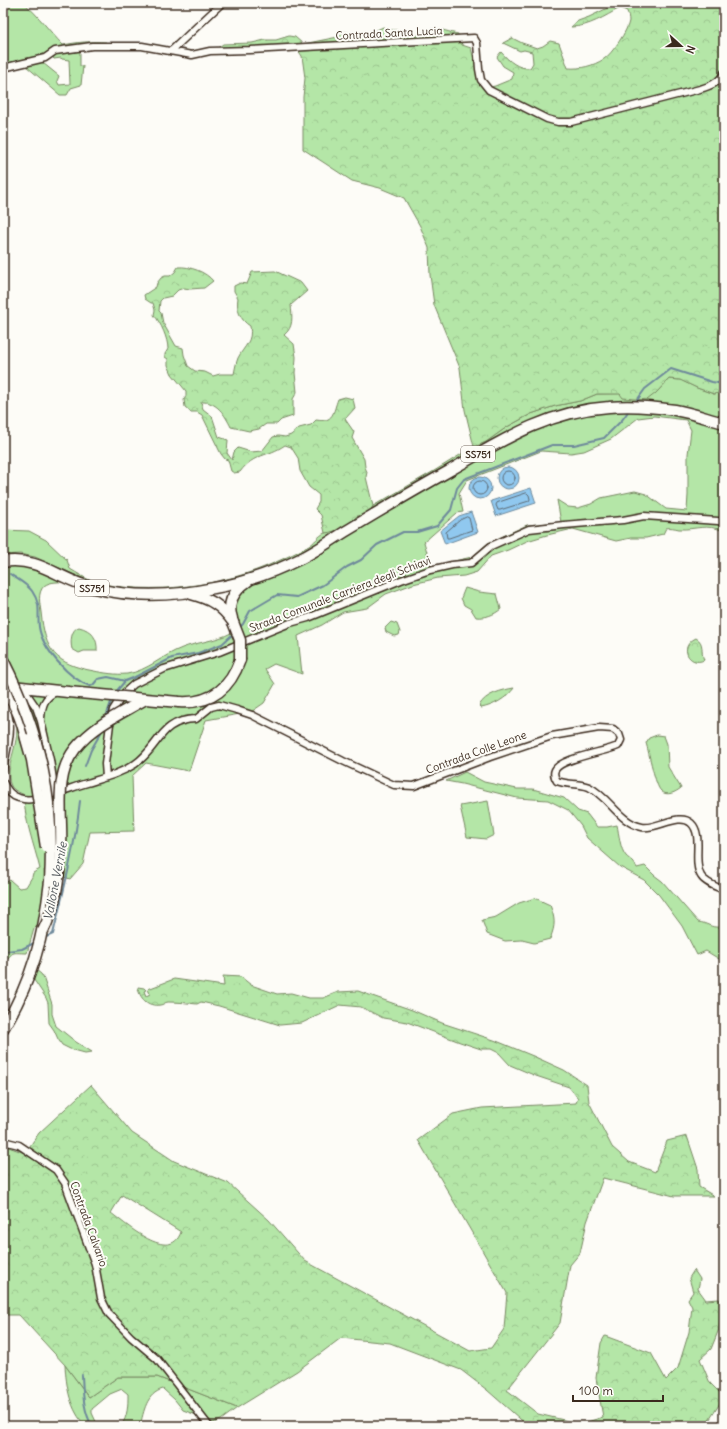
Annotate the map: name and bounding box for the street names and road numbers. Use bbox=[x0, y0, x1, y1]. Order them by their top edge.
street label: Contrada Santa Lucia bbox=[335, 23, 443, 43]
road number: SS751 bbox=[461, 446, 495, 462]
street label: Strada Comunale Carriera degli Schiavi bbox=[247, 553, 433, 635]
road number: SS751 bbox=[75, 580, 109, 596]
street label: Contrada Colle Leone bbox=[424, 727, 528, 777]
street label: Contrada Calvario bbox=[67, 1179, 111, 1269]

